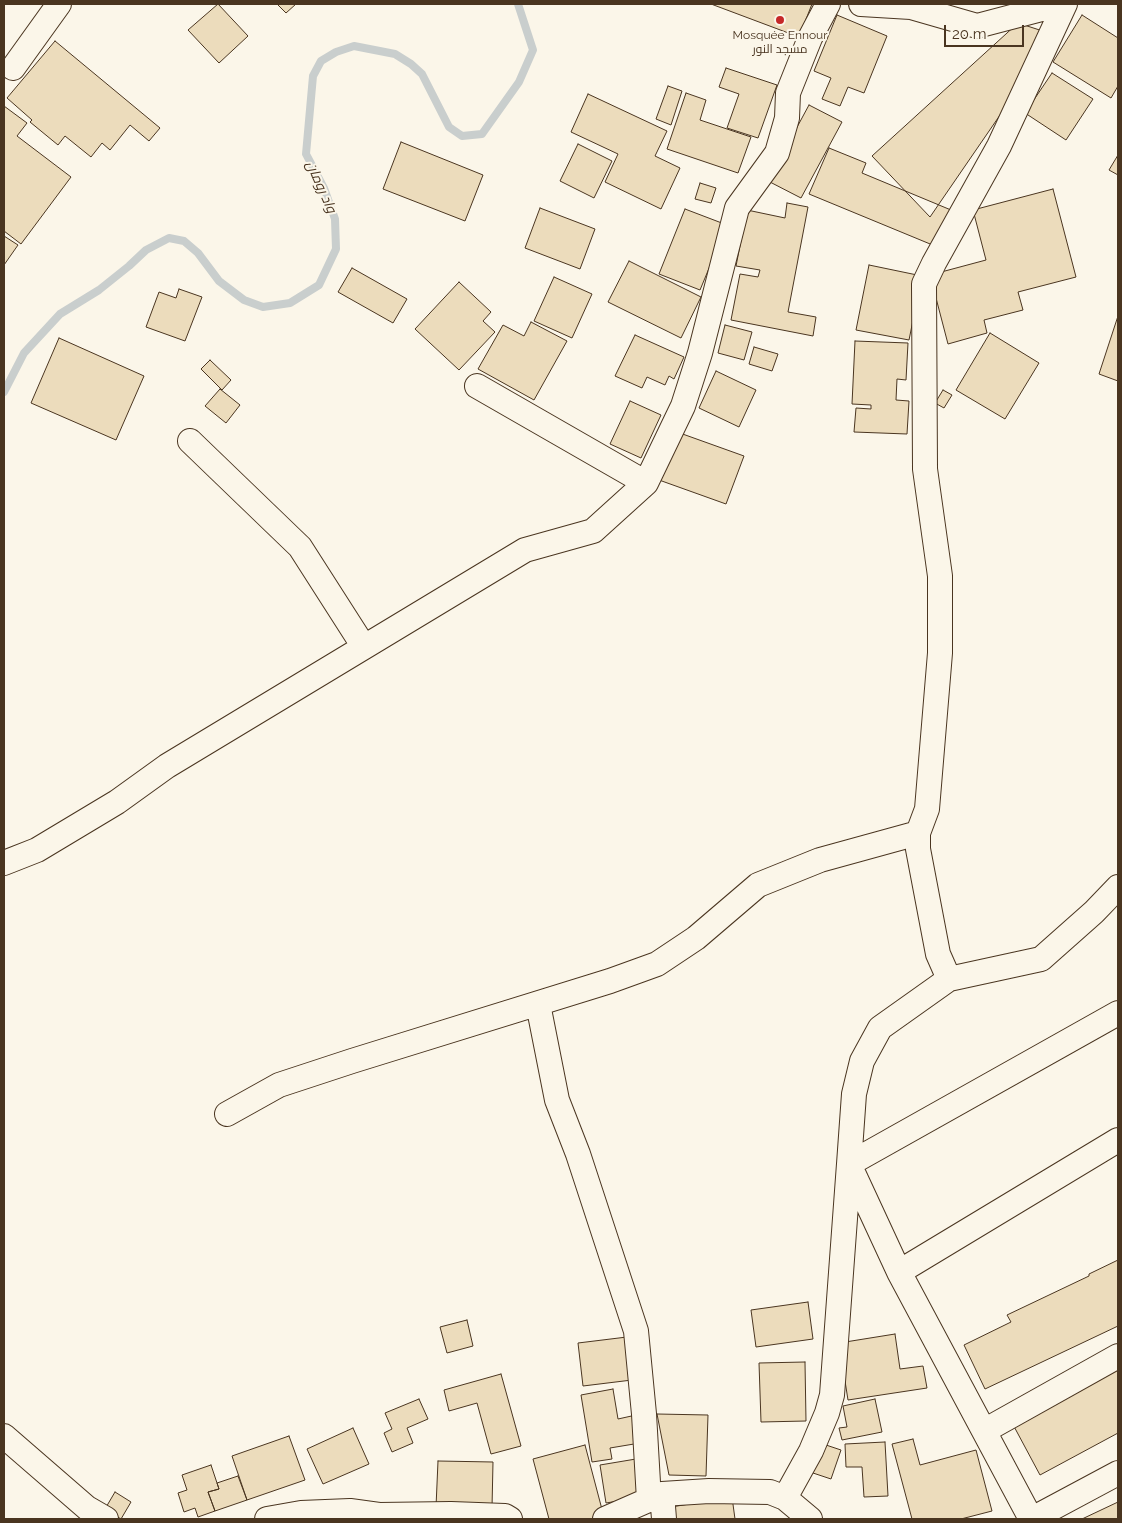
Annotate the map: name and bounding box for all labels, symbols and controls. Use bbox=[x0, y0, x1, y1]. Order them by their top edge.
marker: Mosquée Ennour مسجد النور bbox=[774, 14, 786, 26]
scale bar bbox=[947, 15, 1027, 47]
text: 20 m bbox=[952, 25, 987, 43]
place label: Mosquée Ennour مسجد النور bbox=[733, 28, 827, 56]
water label: واد رومان bbox=[302, 158, 340, 216]

